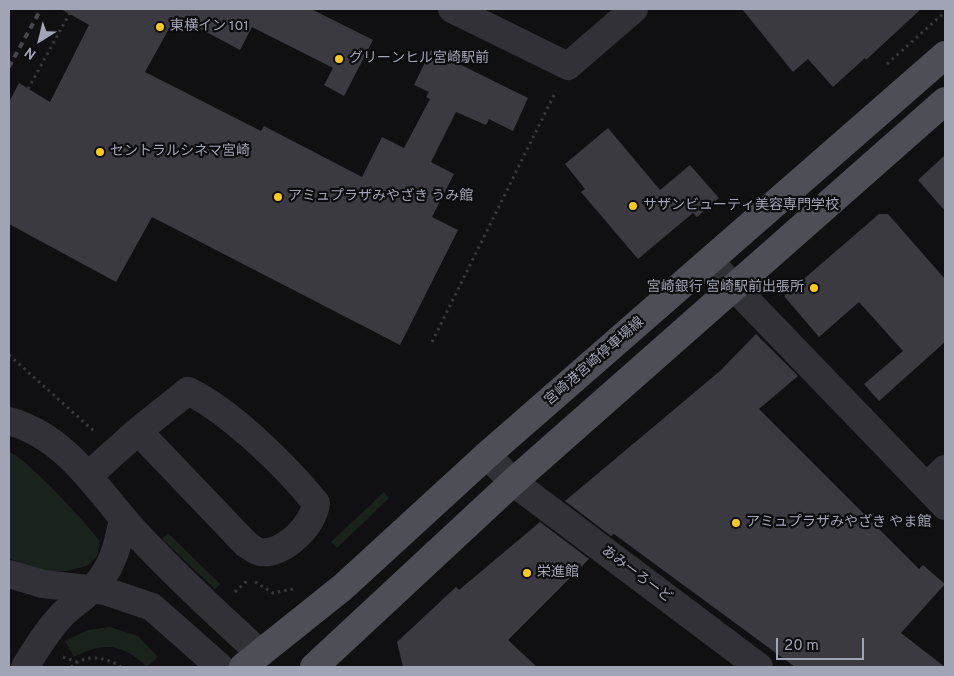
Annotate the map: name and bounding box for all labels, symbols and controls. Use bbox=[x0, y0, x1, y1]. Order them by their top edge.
north arrow bbox=[15, 15, 65, 65]
place label: 東横イン 101 bbox=[170, 19, 249, 35]
marker: 東横イン 101 bbox=[154, 21, 166, 33]
text: N bbox=[22, 43, 40, 62]
place label: グリーンヒル宮崎駅前 bbox=[349, 51, 489, 67]
marker: グリーンヒル宮崎駅前 bbox=[333, 53, 345, 65]
place label: セントラルシネマ宮崎 bbox=[110, 144, 250, 160]
marker: セントラルシネマ宮崎 bbox=[94, 146, 106, 158]
place label: アミュプラザみやざき うみ館 bbox=[288, 189, 473, 205]
marker: アミュプラザみやざき うみ館 bbox=[272, 191, 284, 203]
place label: サザンビューティ美容専門学校 bbox=[643, 198, 839, 214]
marker: サザンビューティ美容専門学校 bbox=[627, 200, 639, 212]
place label: 宮崎銀行 宮崎駅前出張所 bbox=[647, 280, 804, 296]
marker: 宮崎銀行 宮崎駅前出張所 bbox=[808, 282, 820, 294]
street label: 宮崎港宮崎停車場線 bbox=[542, 314, 648, 410]
place label: アミュプラザみやざき やま館 bbox=[746, 515, 931, 531]
marker: アミュプラザみやざき やま館 bbox=[730, 517, 742, 529]
street label: あみーろーど bbox=[597, 543, 675, 607]
place label: 栄進館 bbox=[537, 565, 579, 581]
marker: 栄進館 bbox=[521, 567, 533, 579]
scale bar bbox=[779, 628, 866, 660]
text: 20 m bbox=[784, 637, 819, 656]

